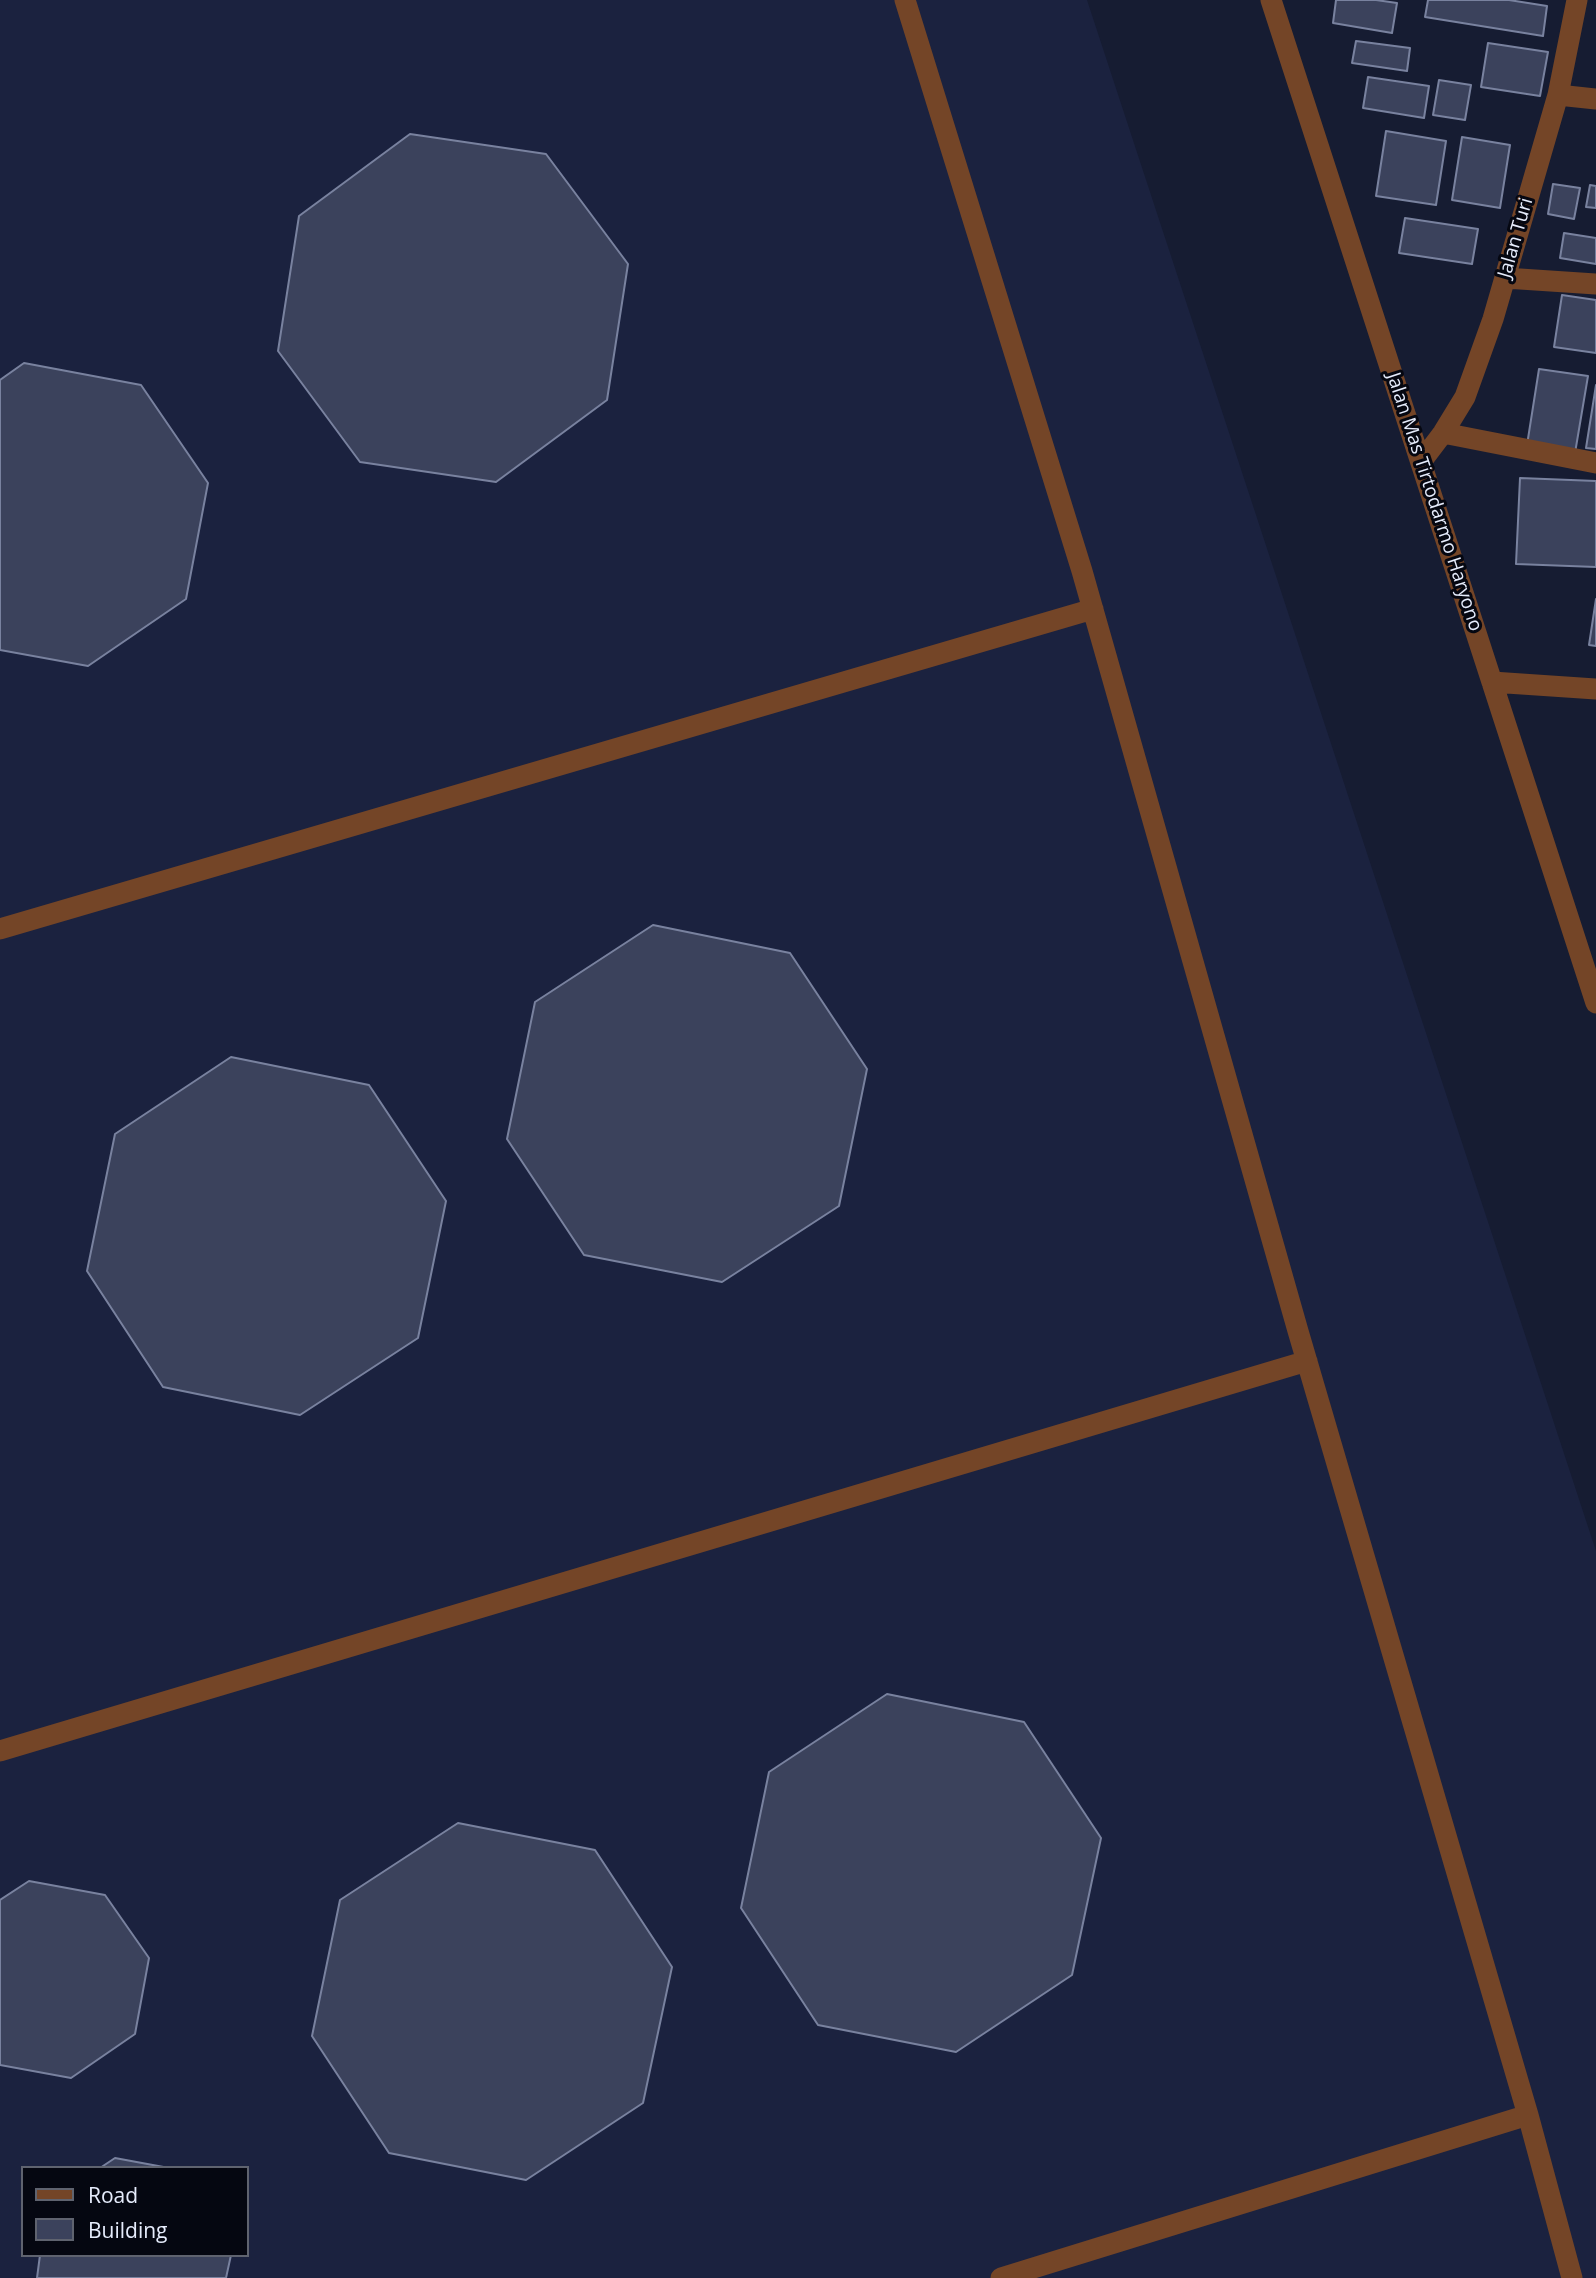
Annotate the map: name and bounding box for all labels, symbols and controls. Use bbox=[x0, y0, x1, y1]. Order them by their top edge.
street label: Jalan Turi bbox=[1494, 195, 1538, 281]
street label: Jalan Mas Tirtodarmo Haryono bbox=[1381, 370, 1487, 634]
legend bbox=[21, 2166, 248, 2257]
text: Road bbox=[88, 2181, 138, 2209]
text: Building bbox=[88, 2216, 167, 2244]

